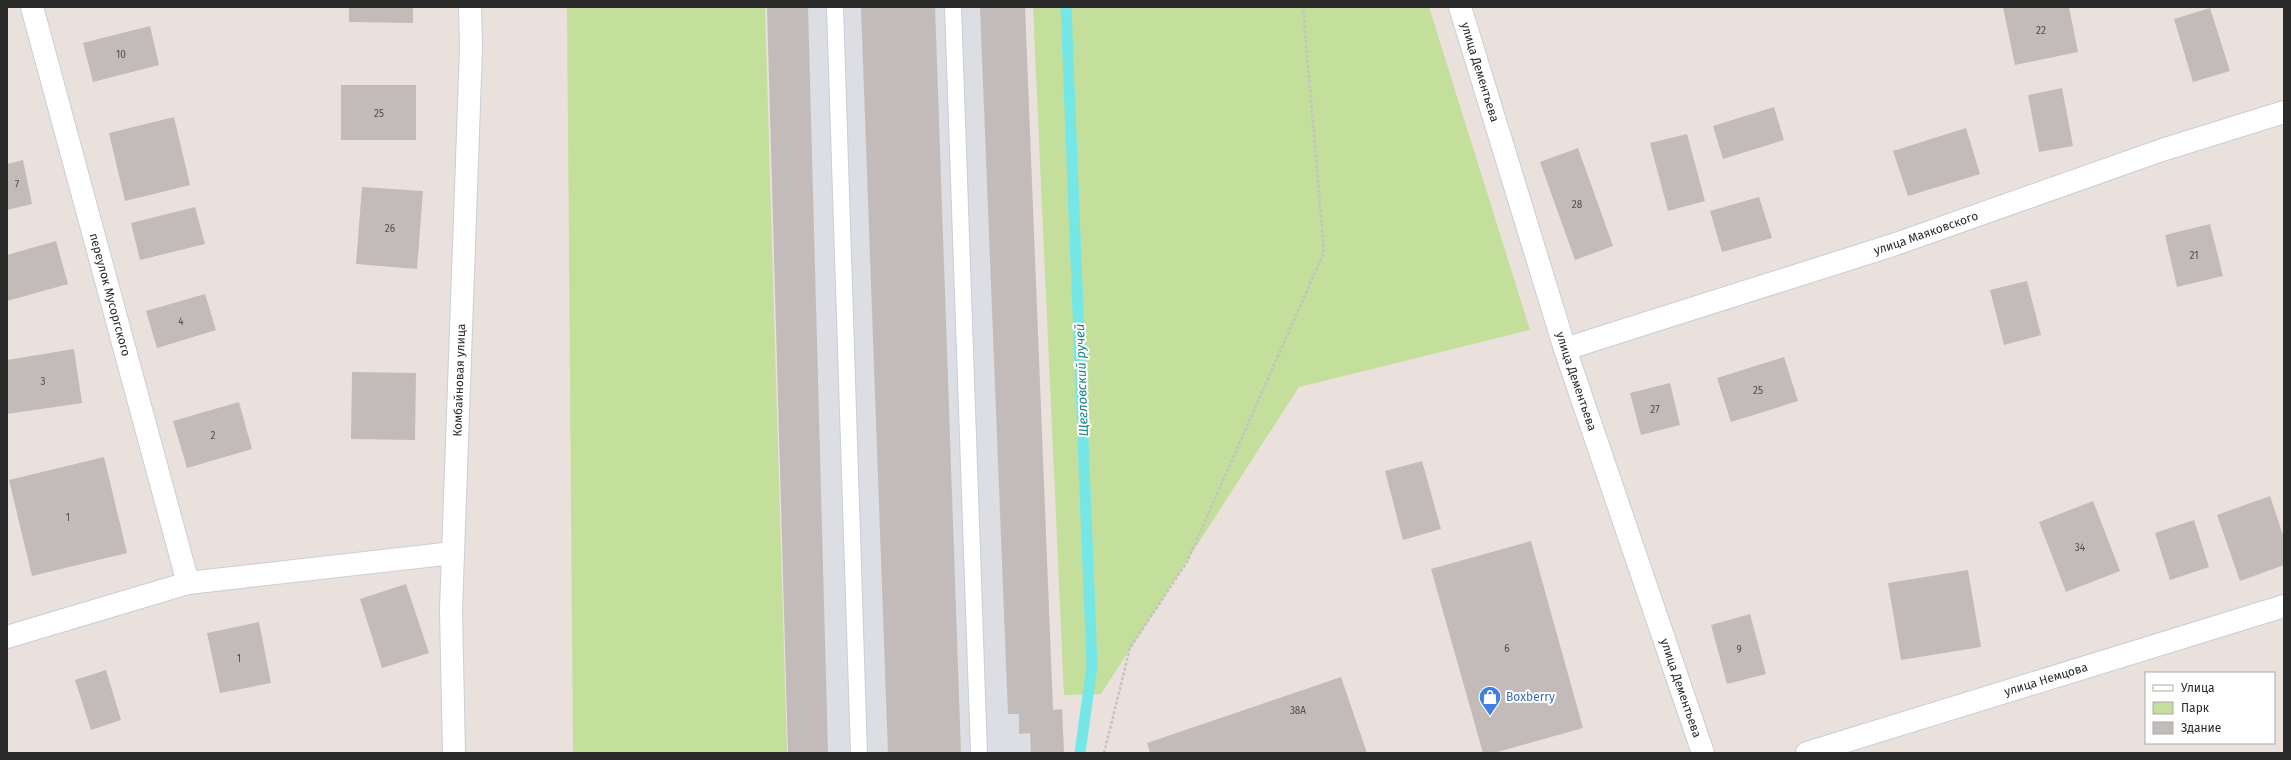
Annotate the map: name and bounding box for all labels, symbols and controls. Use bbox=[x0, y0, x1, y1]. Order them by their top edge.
street label: улица Дементьева bbox=[1458, 20, 1502, 124]
house number: 22 bbox=[2036, 25, 2046, 37]
house number: 10 bbox=[116, 49, 126, 61]
house number: 25 bbox=[374, 108, 384, 120]
house number: 7 bbox=[15, 179, 20, 191]
house number: 28 bbox=[1572, 199, 1583, 211]
street label: улица Маяковского bbox=[1872, 208, 1980, 258]
house number: 26 bbox=[385, 223, 395, 235]
street label: переулок Мусоргского bbox=[87, 232, 133, 358]
house number: 21 bbox=[2189, 250, 2199, 262]
house number: 4 bbox=[178, 316, 184, 328]
street label: Комбайновая улица bbox=[450, 323, 468, 437]
water label: Щегловский ручей bbox=[1072, 323, 1091, 437]
street label: улица Дементьева bbox=[1553, 330, 1599, 433]
house number: 3 bbox=[41, 376, 46, 388]
house number: 25 bbox=[1753, 385, 1763, 397]
house number: 27 bbox=[1650, 404, 1660, 416]
house number: 2 bbox=[211, 430, 216, 442]
house number: 1 bbox=[66, 512, 70, 524]
house number: 34 bbox=[2075, 542, 2086, 554]
street label: улица Дементьева bbox=[1657, 637, 1704, 739]
house number: 6 bbox=[1504, 643, 1510, 655]
house number: 9 bbox=[1736, 644, 1742, 656]
house number: 1 bbox=[237, 653, 241, 665]
street label: улица Немцова bbox=[2002, 660, 2089, 699]
legend bbox=[2145, 672, 2275, 744]
text: Улица bbox=[2181, 681, 2215, 695]
shop icon: Boxberry bbox=[1477, 684, 1503, 717]
place label: Boxberry bbox=[1506, 690, 1555, 704]
text: Парк bbox=[2181, 701, 2210, 715]
house number: 38А bbox=[1290, 705, 1306, 717]
text: Здание bbox=[2181, 721, 2221, 735]

